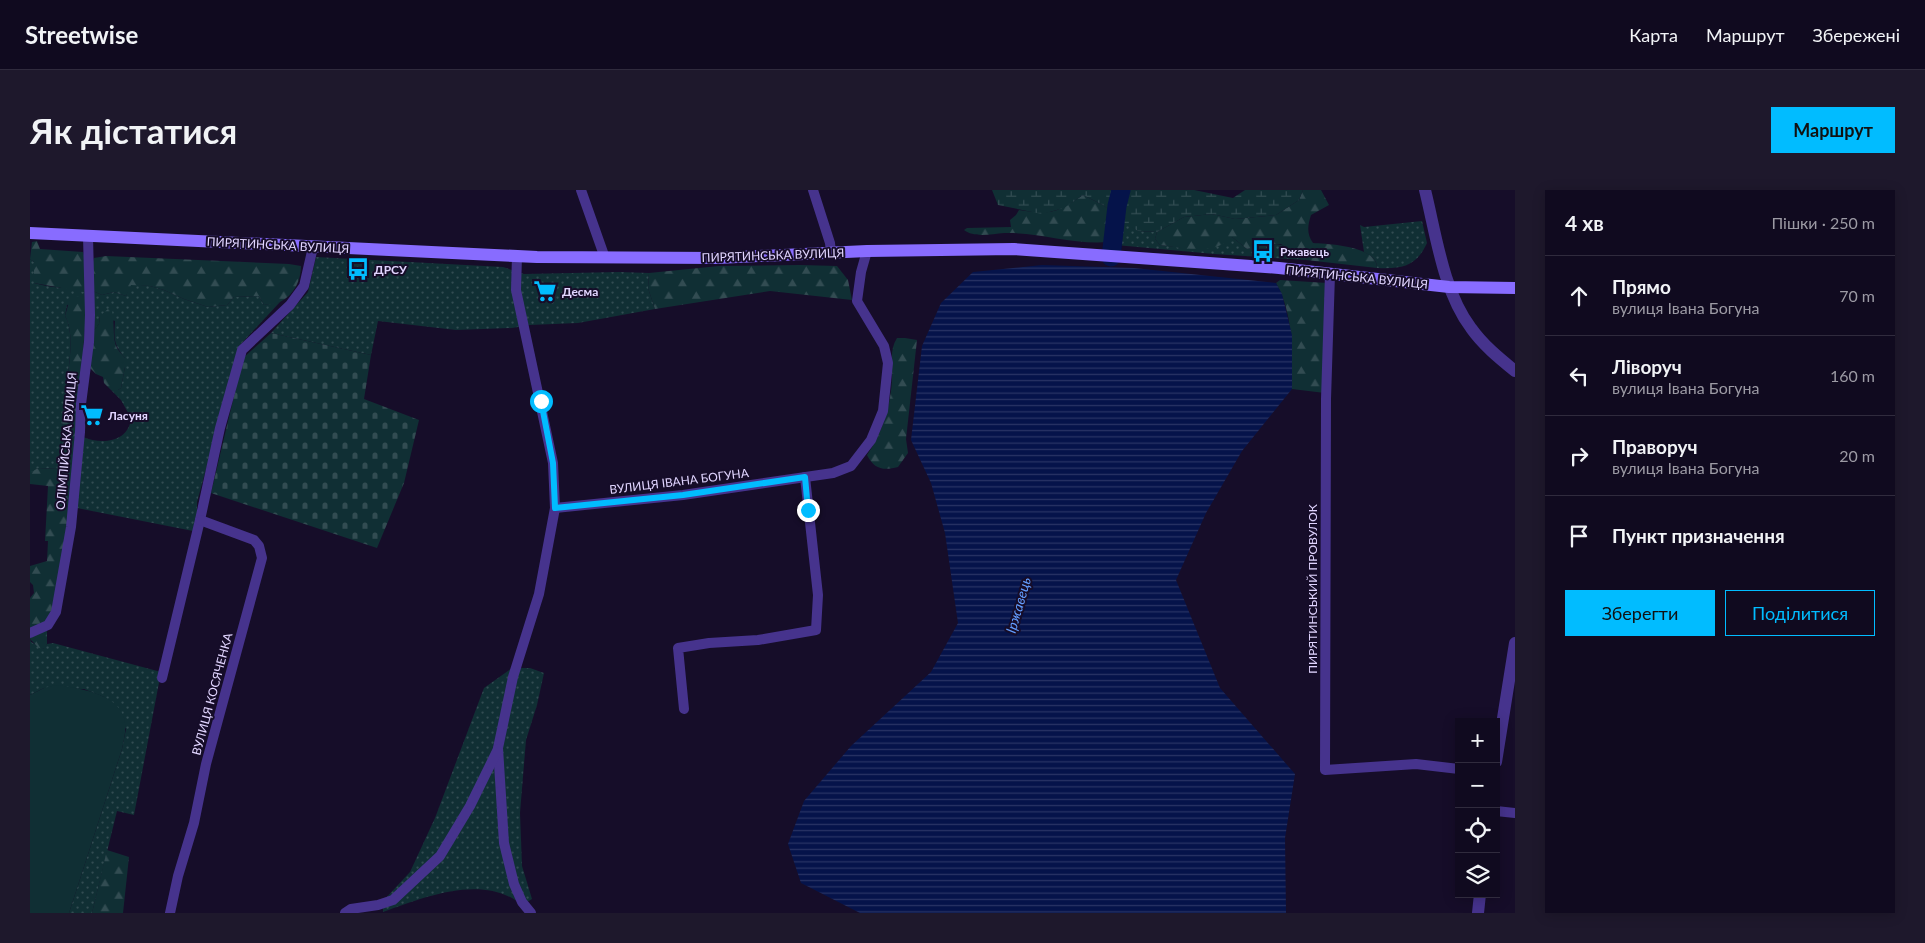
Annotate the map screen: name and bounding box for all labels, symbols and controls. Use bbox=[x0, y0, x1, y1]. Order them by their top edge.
text: Streetwise bbox=[25, 20, 138, 49]
text: Карта bbox=[1629, 24, 1678, 46]
text: Маршрут bbox=[1706, 24, 1785, 46]
text: Збережені bbox=[1813, 24, 1900, 46]
button: Маршрут bbox=[1771, 107, 1895, 153]
text: Як дістатися bbox=[30, 109, 237, 151]
text: 4 хв bbox=[1565, 210, 1604, 235]
text: Пішки · 250 m bbox=[1771, 213, 1875, 232]
street label: ПИРЯТИНСЬКА ВУЛИЦЯ bbox=[206, 234, 350, 256]
bus stop icon: Ржавець bbox=[1250, 238, 1276, 264]
place label: Ржавець bbox=[1280, 244, 1329, 259]
street label: ПИРЯТИНСЬКА ВУЛИЦЯ bbox=[701, 245, 845, 265]
bus stop icon: ДРСУ bbox=[345, 256, 371, 282]
place label: ДРСУ bbox=[374, 262, 407, 277]
street label: ПИРЯТИНСЬКА ВУЛИЦЯ bbox=[1285, 262, 1429, 292]
text: Прямо bbox=[1612, 275, 1671, 298]
supermarket icon: Десма bbox=[532, 278, 558, 304]
icon: ahead bbox=[1565, 282, 1593, 310]
place label: Десма bbox=[562, 284, 598, 299]
text: 70 m bbox=[1839, 286, 1875, 305]
text: вулиця Івана Богуна bbox=[1612, 298, 1760, 317]
text: Ліворуч bbox=[1612, 355, 1682, 378]
icon: left bbox=[1565, 362, 1593, 390]
text: 160 m bbox=[1830, 366, 1875, 385]
street label: ОЛІМПІЙСЬКА ВУЛИЦЯ bbox=[53, 372, 79, 510]
text: вулиця Івана Богуна bbox=[1612, 378, 1760, 397]
route start bbox=[530, 390, 553, 413]
supermarket icon: Ласуня bbox=[79, 402, 105, 428]
place label: Ласуня bbox=[107, 408, 148, 423]
text: Праворуч bbox=[1612, 435, 1697, 458]
icon: right bbox=[1565, 442, 1593, 470]
text: 20 m bbox=[1839, 446, 1875, 465]
text: вулиця Івана Богуна bbox=[1612, 458, 1760, 477]
street label: ВУЛИЦЯ ІВАНА БОГУНА bbox=[608, 465, 750, 497]
route end bbox=[797, 499, 820, 522]
street label: ПИРЯТИНСЬКИЙ ПРОВУЛОК bbox=[1305, 504, 1320, 674]
icon: arrive bbox=[1565, 522, 1593, 550]
text: Пункт призначення bbox=[1612, 524, 1785, 547]
water label: Іржавець bbox=[1002, 575, 1034, 635]
button: Зберегти bbox=[1565, 590, 1715, 636]
button: Поділитися bbox=[1725, 590, 1875, 636]
street label: ВУЛИЦЯ КОСЯЧЕНКА bbox=[188, 630, 236, 757]
map controls bbox=[1455, 718, 1500, 898]
button: + bbox=[1455, 718, 1500, 763]
button: − bbox=[1455, 763, 1500, 808]
button: locate bbox=[1455, 808, 1500, 853]
button: layers bbox=[1455, 853, 1500, 898]

